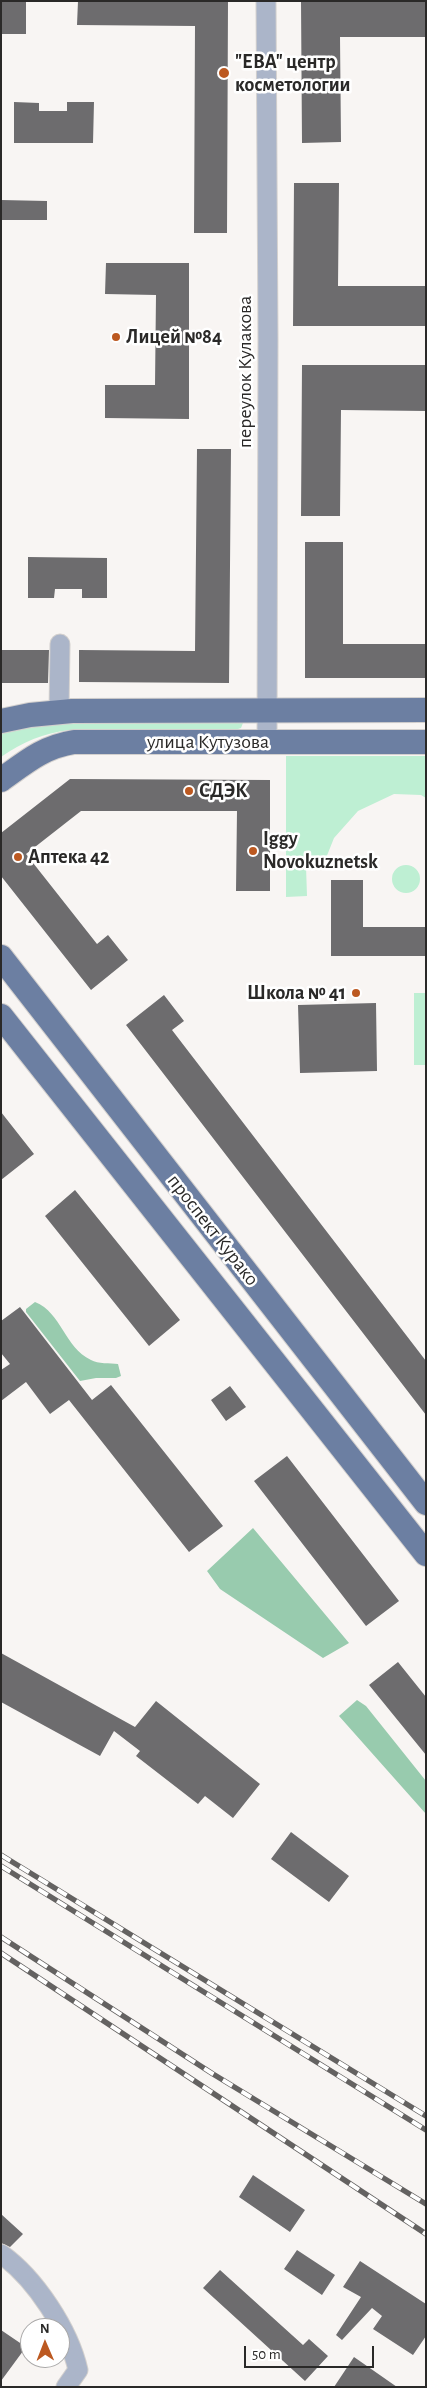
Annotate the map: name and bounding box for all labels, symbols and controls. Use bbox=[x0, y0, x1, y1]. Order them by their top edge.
place label: "ЕВА" центр косметологии bbox=[235, 50, 351, 97]
marker: "ЕВА" центр косметологии bbox=[217, 66, 231, 80]
street label: переулок Кулакова bbox=[233, 296, 257, 448]
place label: Лицей №84 bbox=[126, 325, 222, 349]
marker: Лицей №84 bbox=[110, 331, 122, 343]
street label: улица Кутузова bbox=[147, 730, 269, 754]
place label: СДЭК bbox=[199, 779, 248, 803]
marker: СДЭК bbox=[183, 785, 195, 797]
place label: Iggy Novokuznetsk bbox=[263, 827, 378, 874]
place label: Аптека 42 bbox=[28, 845, 109, 869]
marker: Iggy Novokuznetsk bbox=[247, 845, 259, 857]
marker: Аптека 42 bbox=[12, 851, 24, 863]
place label: Школа № 41 bbox=[247, 981, 346, 1005]
marker: Школа № 41 bbox=[350, 987, 362, 999]
street label: проспект Курако bbox=[162, 1170, 264, 1290]
north arrow bbox=[20, 2318, 70, 2368]
text: N bbox=[40, 2322, 50, 2336]
scale bar bbox=[247, 2336, 377, 2368]
text: 50 m bbox=[252, 2347, 281, 2362]

